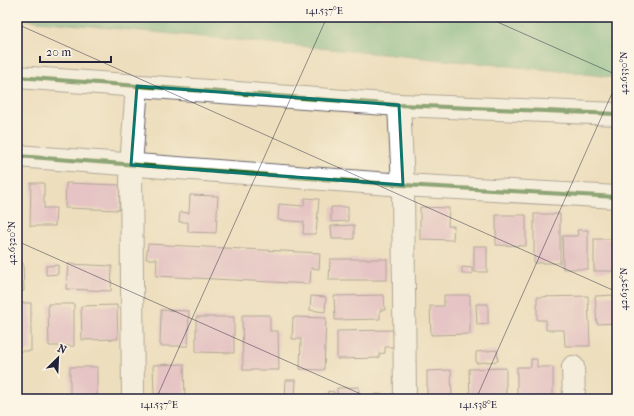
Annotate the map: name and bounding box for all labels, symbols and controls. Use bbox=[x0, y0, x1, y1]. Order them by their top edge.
text: 141.537°E bbox=[305, 5, 343, 17]
scale bar bbox=[40, 38, 111, 64]
text: 20 m bbox=[46, 45, 71, 59]
text: 42.6330°N bbox=[618, 51, 630, 95]
text: 42.6320°N bbox=[6, 220, 18, 265]
text: 42.6325°N bbox=[618, 267, 630, 311]
north arrow bbox=[38, 338, 78, 378]
text: N bbox=[55, 342, 69, 357]
text: 141.537°E bbox=[140, 399, 178, 411]
text: 141.538°E bbox=[459, 399, 497, 411]

